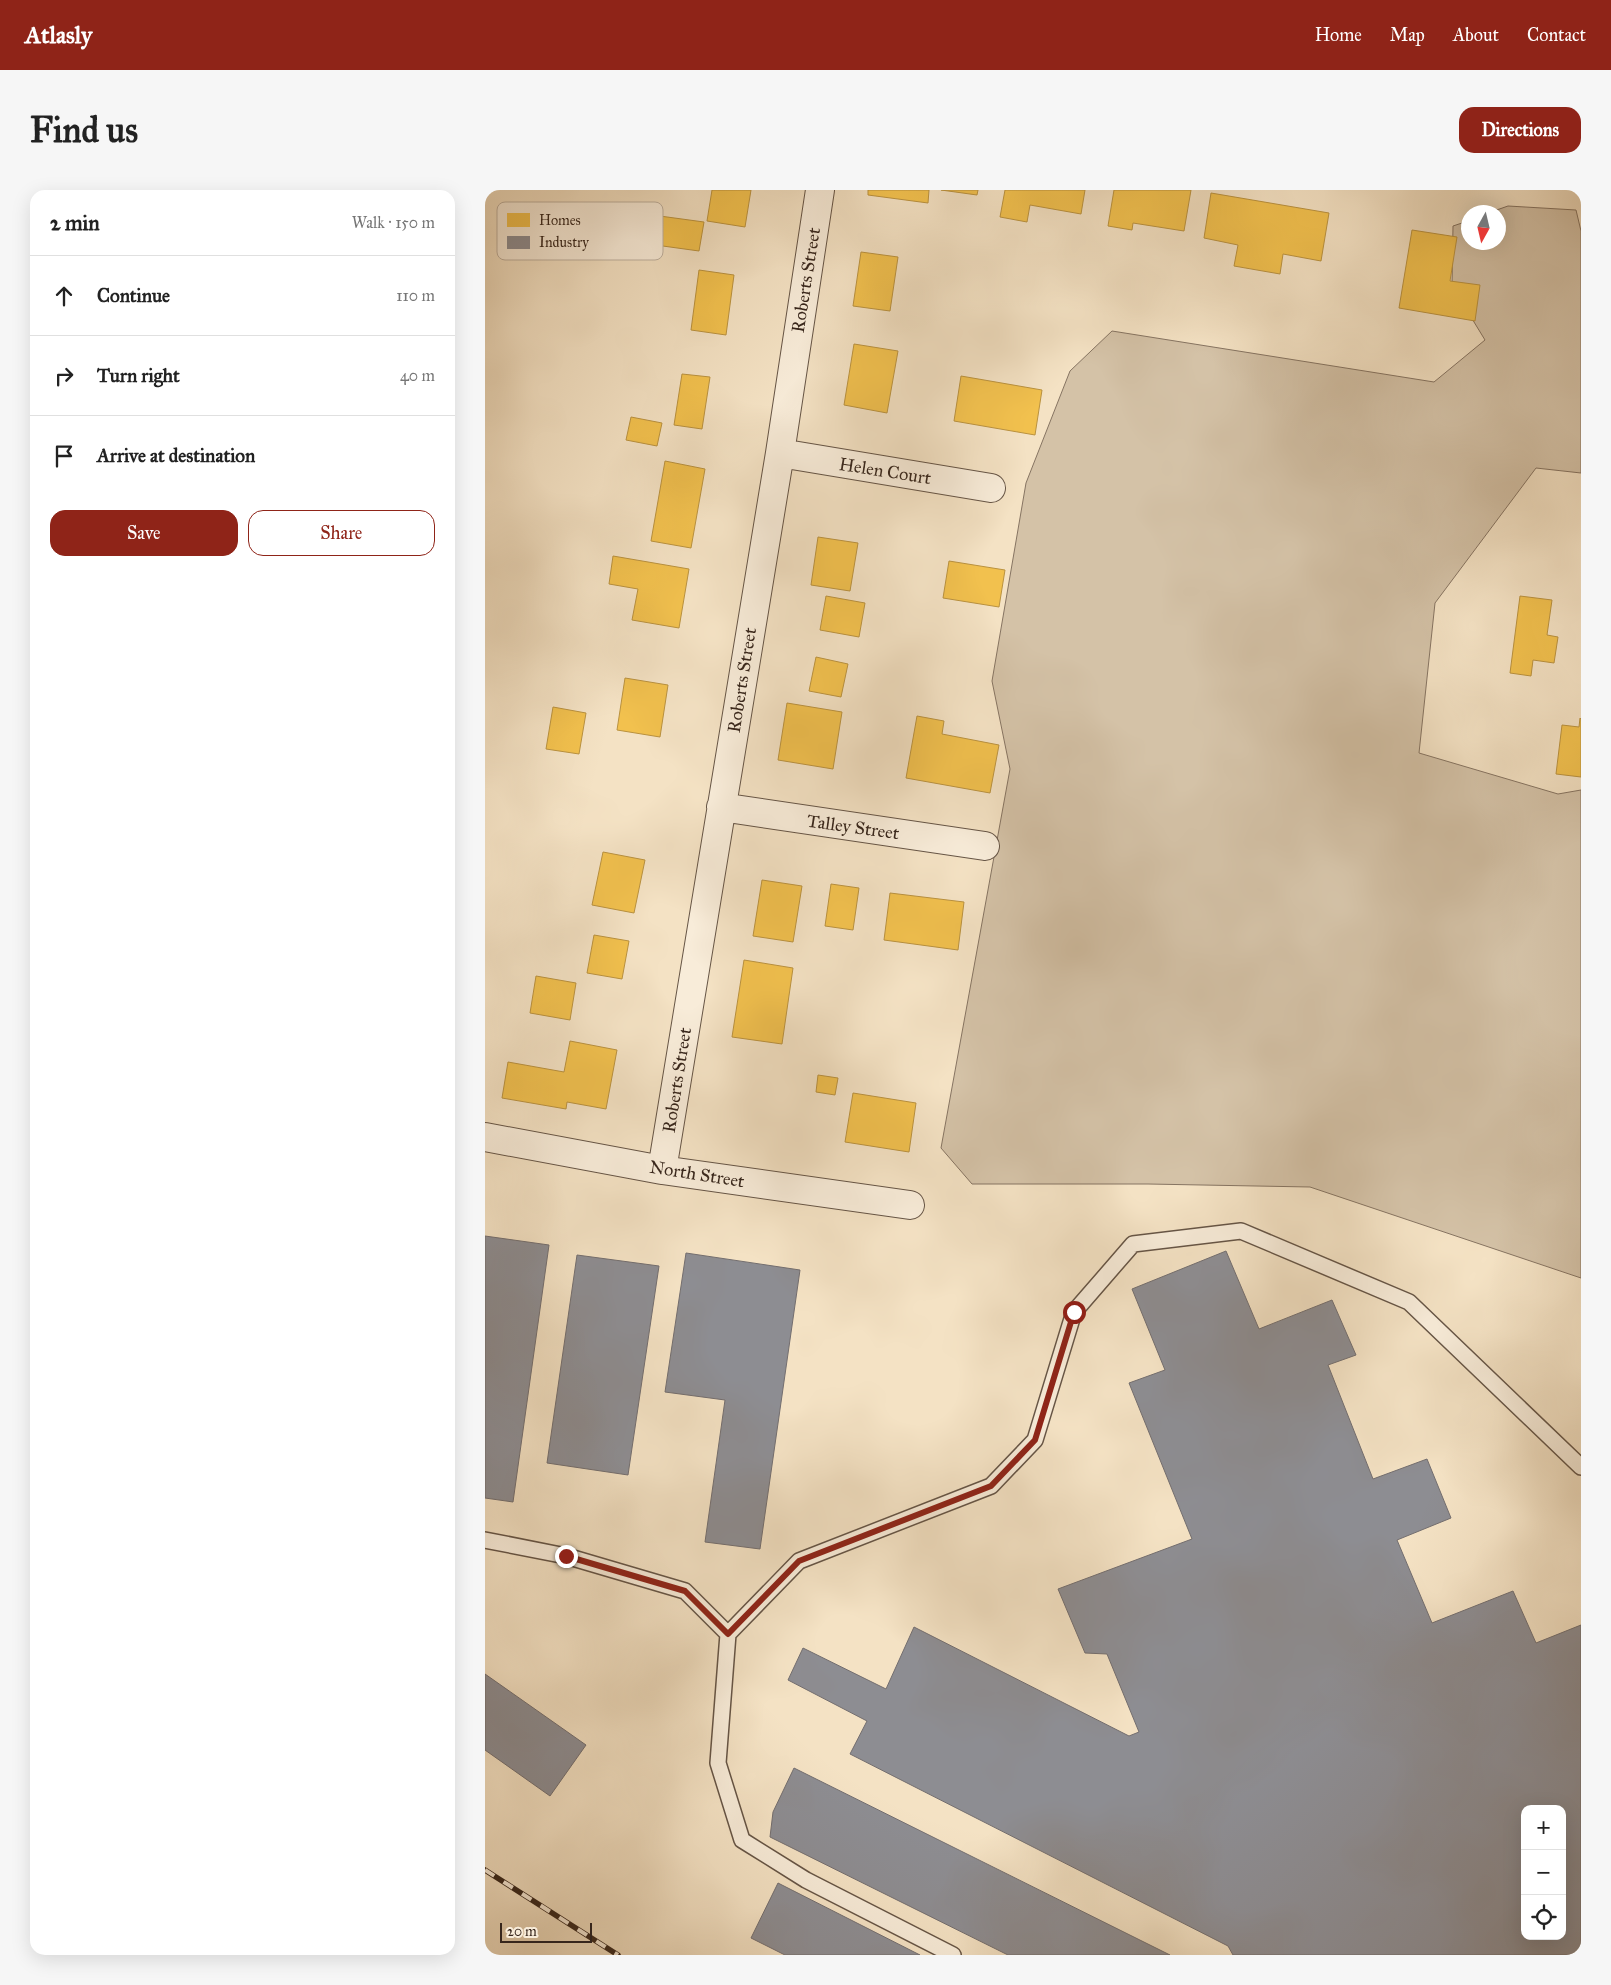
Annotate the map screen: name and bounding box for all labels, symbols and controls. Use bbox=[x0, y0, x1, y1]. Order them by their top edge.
text: Atlasly bbox=[25, 20, 92, 50]
text: Home bbox=[1315, 24, 1362, 46]
text: Map bbox=[1390, 24, 1425, 46]
text: About bbox=[1453, 24, 1499, 46]
text: Contact bbox=[1527, 24, 1586, 46]
button: Directions bbox=[1459, 107, 1581, 153]
text: Find us bbox=[30, 109, 138, 152]
legend bbox=[497, 202, 663, 260]
north arrow bbox=[1461, 205, 1506, 250]
text: 2 min bbox=[50, 210, 100, 236]
text: Homes bbox=[539, 212, 581, 229]
text: Walk · 150 m bbox=[352, 213, 435, 232]
street label: Roberts Street bbox=[787, 225, 825, 334]
text: Industry bbox=[539, 234, 589, 251]
icon: ahead bbox=[50, 282, 78, 310]
text: Continue bbox=[97, 284, 170, 307]
text: 110 m bbox=[396, 286, 435, 305]
icon: right bbox=[50, 362, 78, 390]
text: Turn right bbox=[97, 364, 180, 387]
text: 40 m bbox=[400, 366, 435, 385]
icon: arrive bbox=[50, 442, 78, 470]
text: Arrive at destination bbox=[97, 444, 255, 467]
street label: Helen Court bbox=[837, 453, 933, 489]
button: Save bbox=[50, 510, 238, 556]
button: Share bbox=[248, 510, 435, 556]
street label: Roberts Street bbox=[723, 625, 761, 734]
street label: Talley Street bbox=[805, 810, 901, 844]
street label: Roberts Street bbox=[658, 1025, 696, 1134]
street label: North Street bbox=[648, 1156, 747, 1192]
route start bbox=[1063, 1301, 1086, 1324]
route end bbox=[555, 1545, 578, 1568]
map controls bbox=[1521, 1805, 1566, 1940]
button: + bbox=[1521, 1805, 1566, 1850]
button: − bbox=[1521, 1850, 1566, 1895]
button: locate bbox=[1521, 1895, 1566, 1940]
scale bar bbox=[500, 1920, 593, 1943]
text: 20 m bbox=[507, 1923, 537, 1940]

